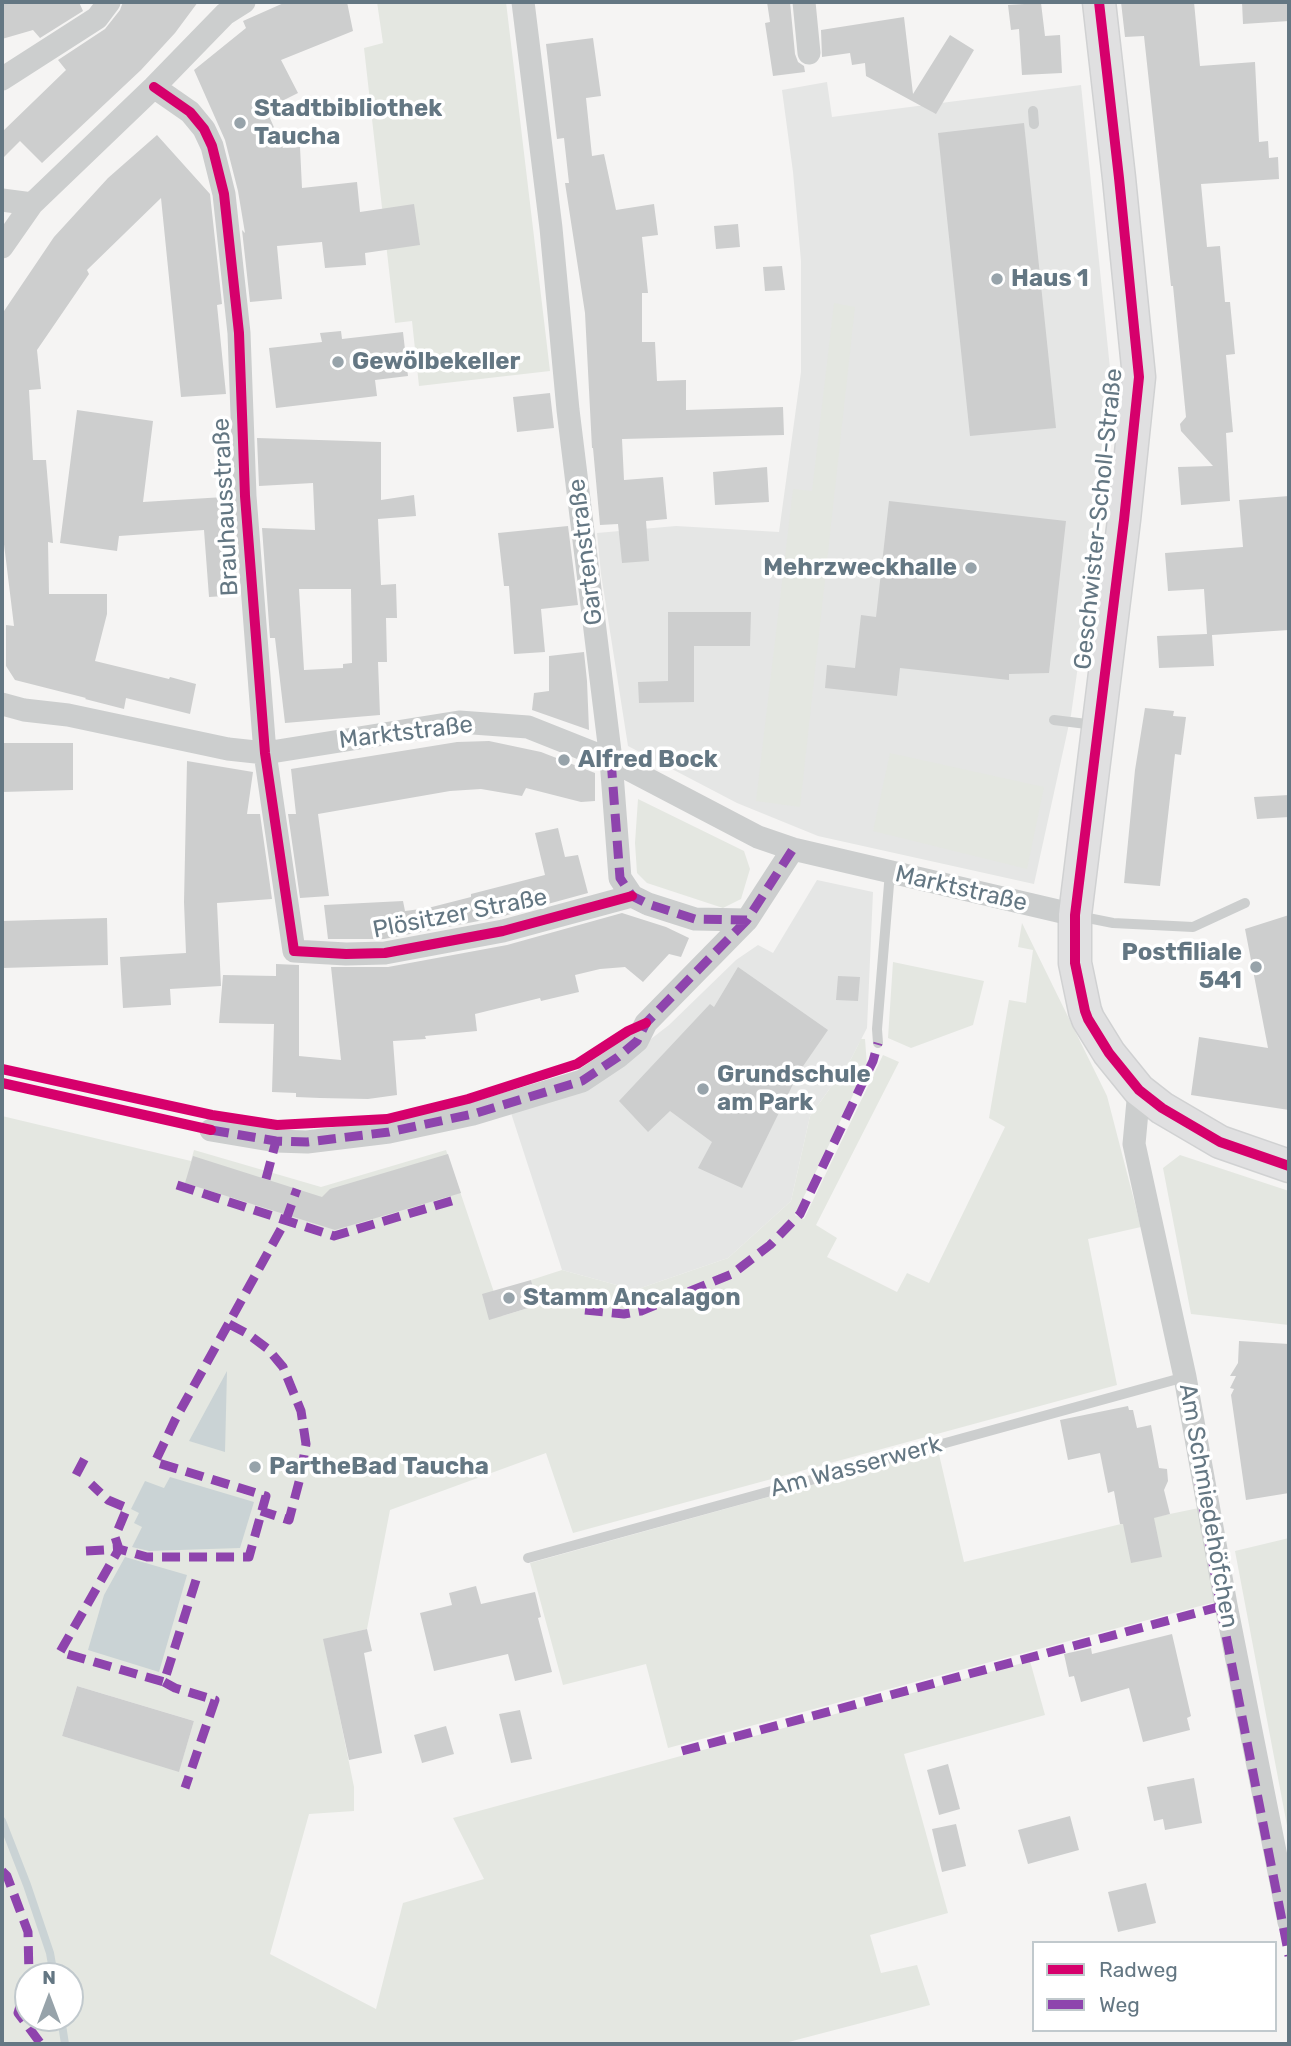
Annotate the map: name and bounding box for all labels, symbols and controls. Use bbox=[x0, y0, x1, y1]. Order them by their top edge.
place label: Stadtbibliothek Taucha bbox=[254, 95, 442, 151]
marker: Stadtbibliothek Taucha bbox=[232, 115, 248, 131]
place label: Haus 1 bbox=[1011, 265, 1089, 293]
marker: Haus 1 bbox=[989, 271, 1005, 287]
place label: Gewölbekeller bbox=[352, 348, 520, 376]
marker: Gewölbekeller bbox=[330, 354, 346, 370]
street label: Geschwister-Scholl-Straße bbox=[1069, 367, 1129, 671]
street label: Brauhausstraße bbox=[207, 417, 245, 597]
street label: Gartenstraße bbox=[563, 477, 609, 627]
place label: Mehrzweckhalle bbox=[763, 554, 957, 582]
marker: Mehrzweckhalle bbox=[963, 560, 979, 576]
street label: Marktstraße bbox=[337, 711, 475, 755]
place label: Alfred Bock bbox=[578, 746, 718, 774]
marker: Alfred Bock bbox=[556, 752, 572, 768]
street label: Marktstraße bbox=[892, 860, 1030, 918]
street label: Plösitzer Straße bbox=[370, 883, 550, 945]
place label: Postfiliale 541 bbox=[1122, 939, 1242, 995]
marker: Postfiliale 541 bbox=[1248, 959, 1264, 975]
place label: Grundschule am Park bbox=[717, 1061, 871, 1117]
marker: Grundschule am Park bbox=[695, 1081, 711, 1097]
place label: Stamm Ancalagon bbox=[523, 1284, 741, 1312]
marker: Stamm Ancalagon bbox=[501, 1290, 517, 1306]
street label: Am Schmiedehöfchen bbox=[1172, 1382, 1244, 1630]
street label: Am Wasserwerk bbox=[767, 1430, 945, 1504]
place label: PartheBad Taucha bbox=[269, 1453, 489, 1481]
marker: PartheBad Taucha bbox=[247, 1459, 263, 1475]
legend bbox=[1032, 1941, 1277, 2032]
text: Radweg bbox=[1099, 1957, 1178, 1982]
north arrow bbox=[14, 1962, 84, 2032]
text: N bbox=[42, 1966, 56, 1989]
text: Weg bbox=[1099, 1992, 1140, 2017]

